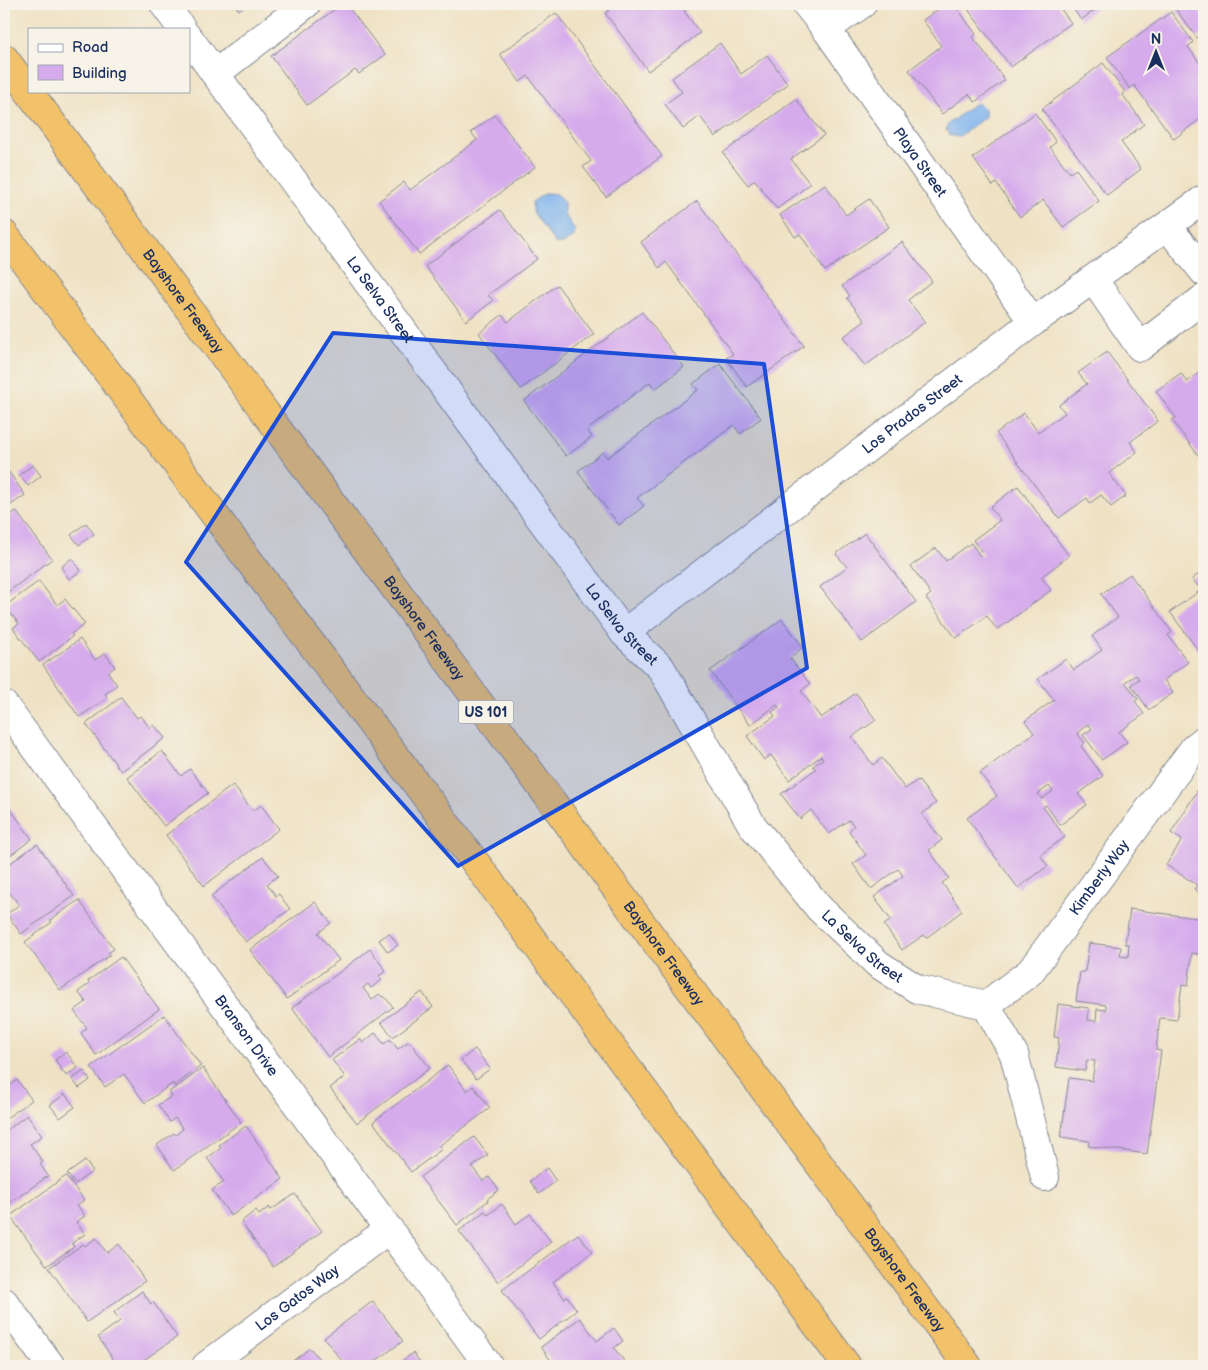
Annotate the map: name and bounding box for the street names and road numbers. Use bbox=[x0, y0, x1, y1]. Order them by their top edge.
street label: Playa Street bbox=[889, 124, 951, 201]
street label: Bayshore Freeway bbox=[138, 245, 228, 357]
street label: La Selva Street bbox=[342, 253, 418, 347]
street label: Los Prados Street bbox=[858, 370, 966, 458]
street label: Bayshore Freeway bbox=[379, 572, 469, 684]
street label: La Selva Street bbox=[581, 580, 662, 670]
road number: US 101 bbox=[458, 700, 514, 724]
street label: Kimberly Way bbox=[1065, 836, 1133, 919]
street label: Bayshore Freeway bbox=[619, 897, 709, 1009]
street label: La Selva Street bbox=[817, 906, 907, 987]
street label: Branson Drive bbox=[210, 991, 283, 1080]
street label: Bayshore Freeway bbox=[860, 1224, 949, 1336]
street label: Los Gatos Way bbox=[252, 1260, 343, 1335]

